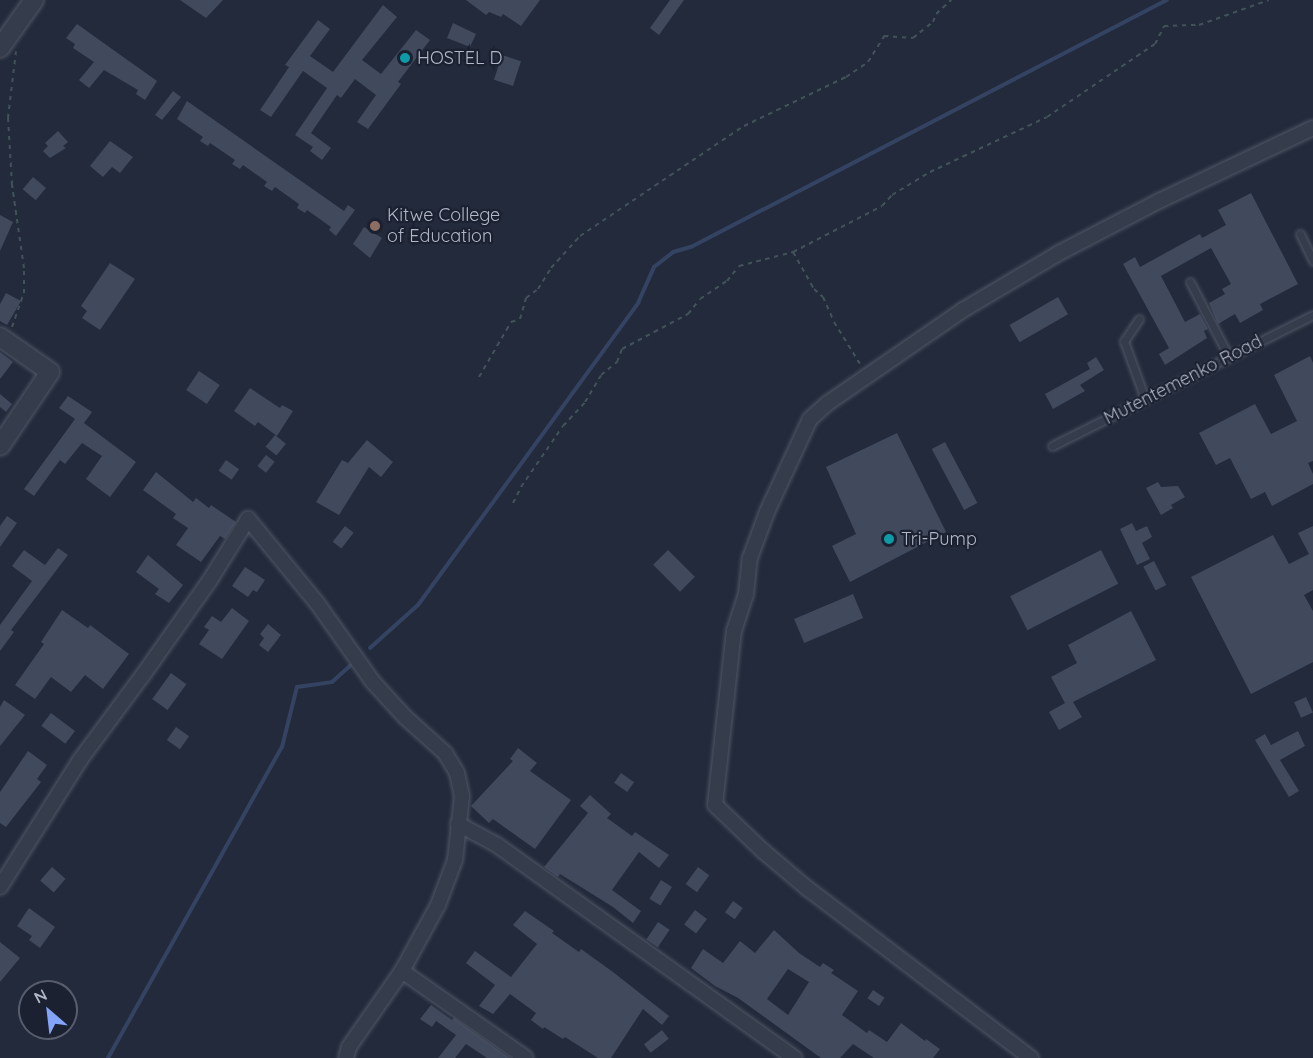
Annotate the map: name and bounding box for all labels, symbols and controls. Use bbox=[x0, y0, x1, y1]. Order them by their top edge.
place label: HOSTEL D bbox=[417, 47, 502, 69]
marker: HOSTEL D bbox=[398, 51, 412, 65]
place label: Kitwe College of Education bbox=[387, 205, 500, 248]
marker: Kitwe College of Education bbox=[368, 219, 382, 233]
street label: Mutentemenko Road bbox=[1100, 331, 1266, 429]
place label: Tri-Pump bbox=[901, 528, 977, 550]
marker: Tri-Pump bbox=[882, 532, 896, 546]
north arrow bbox=[18, 980, 78, 1040]
text: N bbox=[31, 984, 50, 1007]

